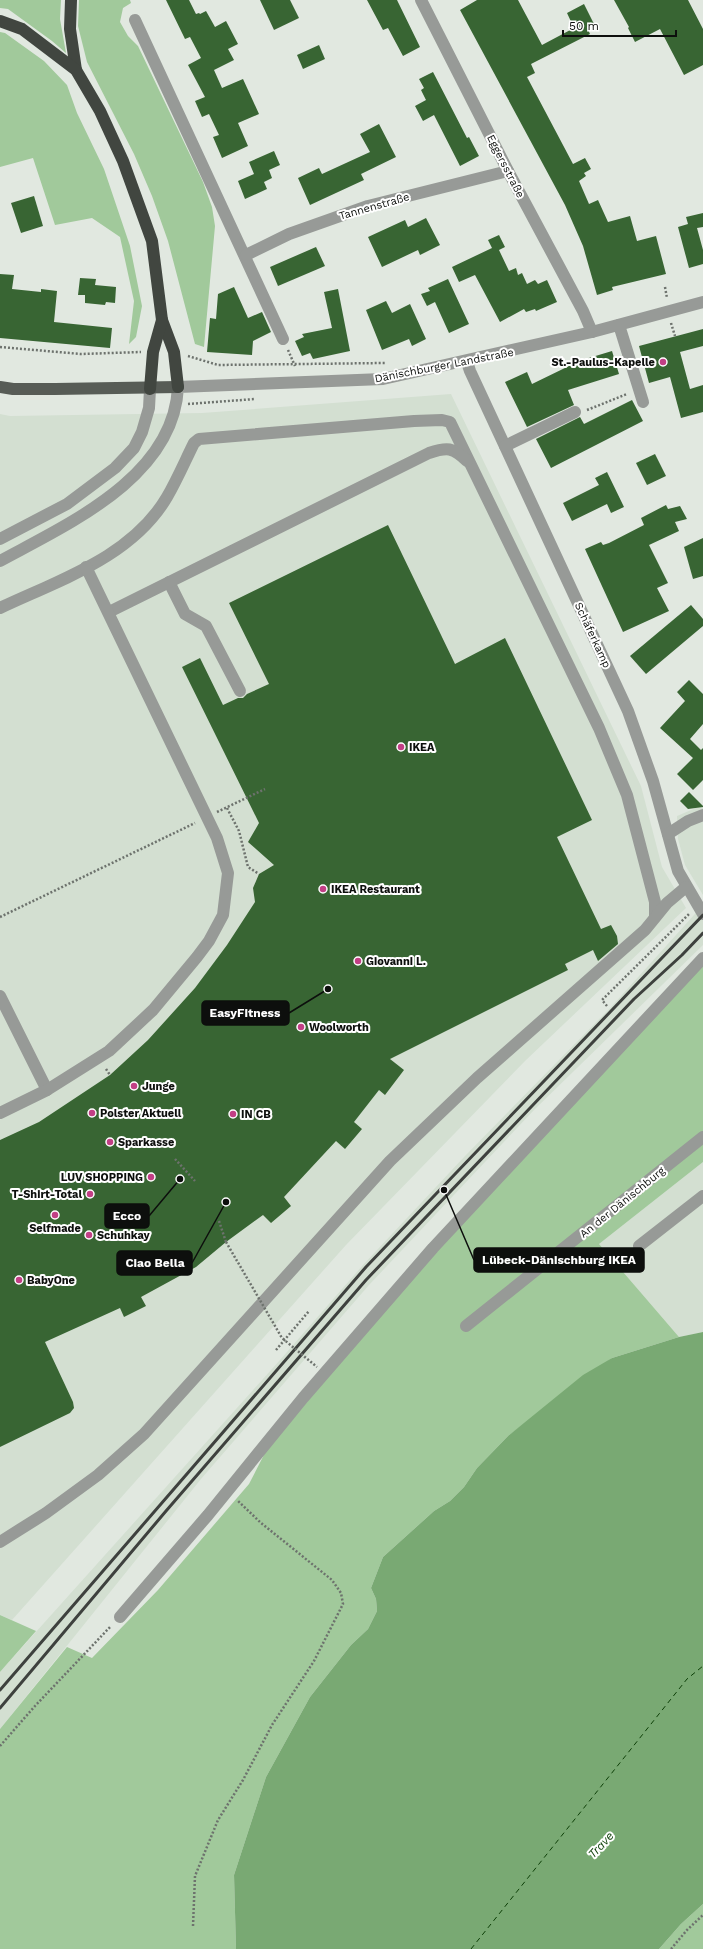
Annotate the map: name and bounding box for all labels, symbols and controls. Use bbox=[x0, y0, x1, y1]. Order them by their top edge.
scale bar bbox=[563, 12, 676, 38]
text: 50 m bbox=[569, 19, 599, 33]
street label: Eggersstraße bbox=[484, 132, 527, 200]
street label: Tannenstraße bbox=[337, 190, 411, 223]
street label: Dänischburger Landstraße bbox=[373, 346, 515, 385]
place label: St.-Paulus-Kapelle bbox=[551, 356, 655, 369]
marker: St.-Paulus-Kapelle bbox=[658, 357, 668, 367]
street label: Schäferkamp bbox=[572, 600, 613, 670]
place label: IKEA bbox=[409, 741, 435, 754]
marker: IKEA bbox=[396, 742, 406, 752]
place label: IKEA Restaurant bbox=[331, 883, 420, 896]
marker: IKEA Restaurant bbox=[318, 884, 328, 894]
place label: Giovanni L. bbox=[366, 955, 426, 968]
marker: Giovanni L. bbox=[353, 956, 363, 966]
callout: EasyFitness bbox=[202, 1001, 289, 1025]
text: EasyFitness bbox=[210, 1006, 281, 1020]
place label: Woolworth bbox=[309, 1021, 369, 1034]
marker: Woolworth bbox=[296, 1022, 306, 1032]
place label: Junge bbox=[142, 1080, 175, 1093]
marker: Junge bbox=[129, 1081, 139, 1091]
place label: Polster Aktuell bbox=[100, 1107, 182, 1120]
marker: Polster Aktuell bbox=[87, 1108, 97, 1118]
place label: IN CB bbox=[241, 1108, 271, 1121]
marker: IN CB bbox=[228, 1109, 238, 1119]
place label: Sparkasse bbox=[118, 1136, 174, 1149]
marker: Sparkasse bbox=[105, 1137, 115, 1147]
street label: An der Dänischburg bbox=[577, 1164, 667, 1241]
place label: LUV SHOPPING bbox=[61, 1171, 143, 1184]
marker: LUV SHOPPING bbox=[146, 1172, 156, 1182]
place label: T-Shirt-Total bbox=[11, 1188, 82, 1201]
marker: T-Shirt-Total bbox=[85, 1189, 95, 1199]
callout: Ecco bbox=[105, 1204, 149, 1228]
text: Ecco bbox=[113, 1209, 141, 1223]
marker: Selfmade bbox=[50, 1210, 60, 1220]
place label: Selfmade bbox=[29, 1222, 81, 1235]
place label: Schuhkay bbox=[97, 1229, 151, 1242]
marker: Schuhkay bbox=[84, 1230, 94, 1240]
callout: Lübeck-Dänischburg IKEA bbox=[474, 1248, 644, 1272]
callout: Ciao Bella bbox=[117, 1251, 192, 1275]
text: Lübeck-Dänischburg IKEA bbox=[482, 1253, 637, 1267]
text: Ciao Bella bbox=[125, 1256, 185, 1270]
place label: BabyOne bbox=[27, 1274, 75, 1287]
marker: BabyOne bbox=[14, 1275, 24, 1285]
water label: Trave bbox=[585, 1829, 617, 1861]

